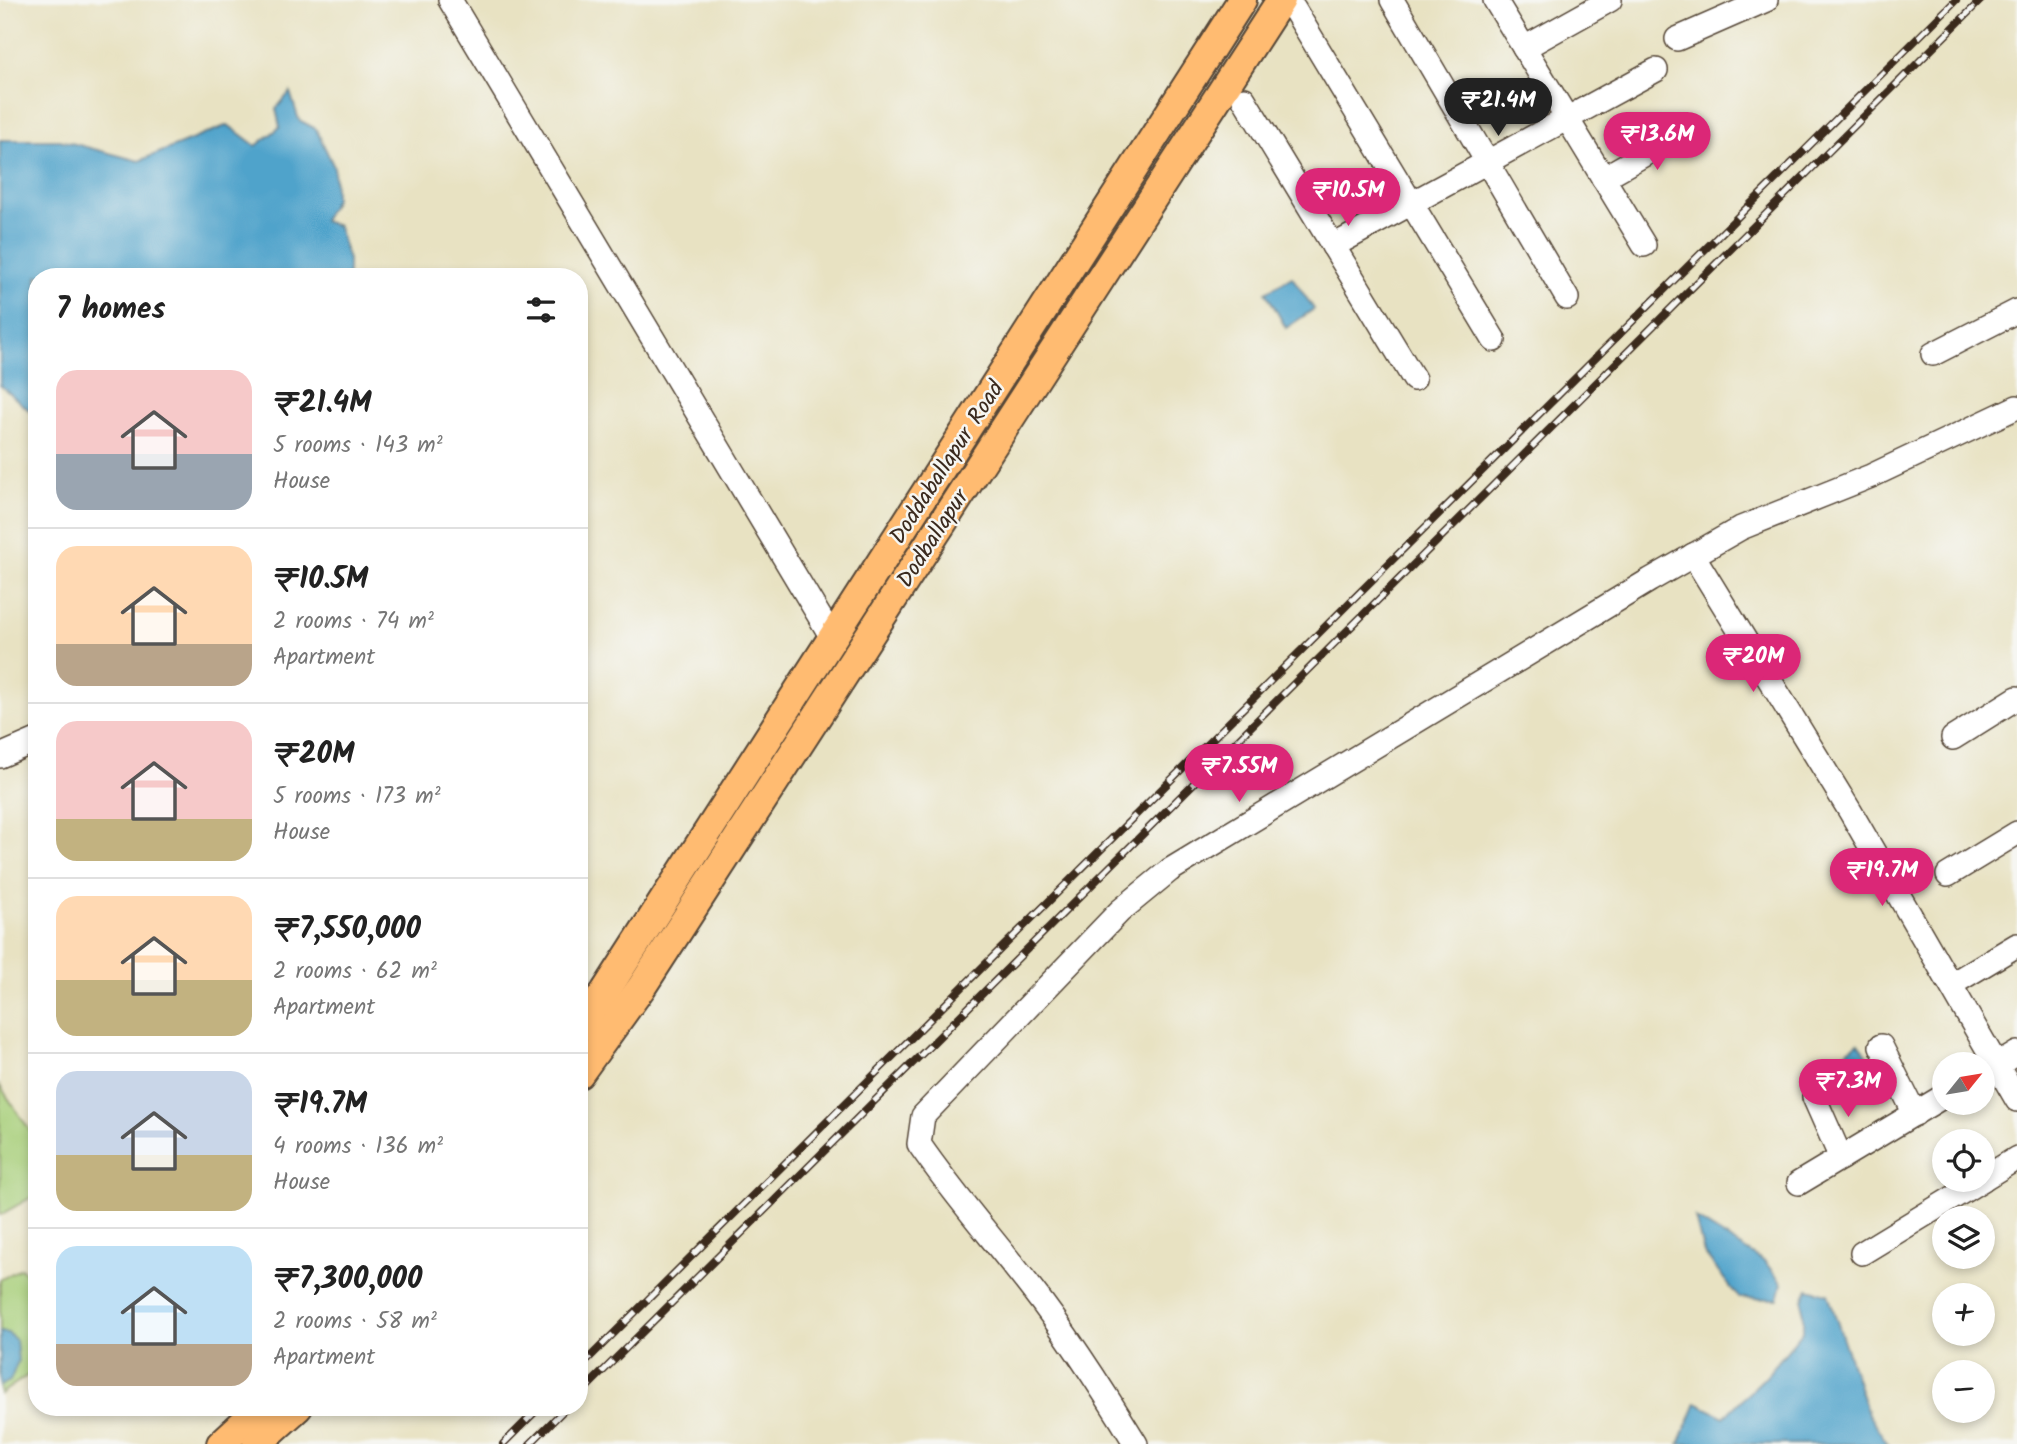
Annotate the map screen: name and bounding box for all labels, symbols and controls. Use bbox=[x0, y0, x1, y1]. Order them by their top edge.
pin: ₹21.4M bbox=[1441, 78, 1555, 138]
text: ₹21.4M bbox=[1460, 83, 1536, 119]
pin: ₹13.6M bbox=[1600, 113, 1714, 172]
text: ₹13.6M bbox=[1620, 117, 1694, 153]
pin: ₹10.5M bbox=[1291, 168, 1405, 228]
text: ₹10.5M bbox=[1311, 173, 1385, 209]
text: 7 homes bbox=[56, 286, 166, 334]
icon: filters bbox=[522, 291, 560, 329]
street label: Doddaballapur Road bbox=[881, 374, 1015, 552]
text: ₹21.4M bbox=[273, 380, 372, 428]
icon: home bbox=[112, 398, 196, 482]
text: 5 rooms · 143 m² bbox=[273, 428, 443, 464]
text: House bbox=[273, 464, 330, 500]
street label: Dodballapur bbox=[888, 481, 980, 596]
text: ₹10.5M bbox=[273, 556, 369, 604]
icon: home bbox=[112, 574, 196, 658]
text: 2 rooms · 74 m² bbox=[273, 604, 434, 640]
pin: ₹20M bbox=[1712, 634, 1794, 694]
text: ₹20M bbox=[1722, 639, 1784, 675]
text: Apartment bbox=[273, 640, 375, 676]
text: ₹20M bbox=[273, 731, 355, 779]
pin: ₹7.55M bbox=[1182, 744, 1296, 804]
icon: home bbox=[112, 749, 196, 833]
text: ₹7.55M bbox=[1201, 749, 1277, 785]
text: 5 rooms · 173 m² bbox=[273, 779, 441, 815]
text: House bbox=[273, 815, 330, 851]
pin: ₹19.7M bbox=[1825, 848, 1939, 908]
text: ₹19.7M bbox=[1846, 853, 1918, 889]
text: ₹7,550,000 bbox=[273, 906, 421, 954]
icon: home bbox=[112, 924, 196, 1008]
text: 2 rooms · 62 m² bbox=[273, 954, 437, 990]
text: Apartment bbox=[273, 990, 375, 1026]
north arrow bbox=[1932, 1052, 1995, 1115]
map controls bbox=[1932, 1052, 1995, 1423]
pin: ₹7.3M bbox=[1799, 1060, 1897, 1119]
text: ₹7.3M bbox=[1815, 1064, 1881, 1100]
text: ₹19.7M bbox=[273, 1081, 367, 1129]
icon: home bbox=[112, 1099, 196, 1183]
text: 4 rooms · 136 m² bbox=[273, 1129, 443, 1165]
button: locate bbox=[1932, 1129, 1995, 1192]
text: House bbox=[273, 1165, 330, 1201]
button: layers bbox=[1932, 1206, 1995, 1269]
text: ₹7,300,000 bbox=[273, 1256, 422, 1304]
icon: home bbox=[112, 1274, 196, 1358]
button: + bbox=[1932, 1283, 1995, 1346]
text: 2 rooms · 58 m² bbox=[273, 1304, 437, 1340]
text: Apartment bbox=[273, 1340, 375, 1376]
button: − bbox=[1932, 1360, 1995, 1423]

